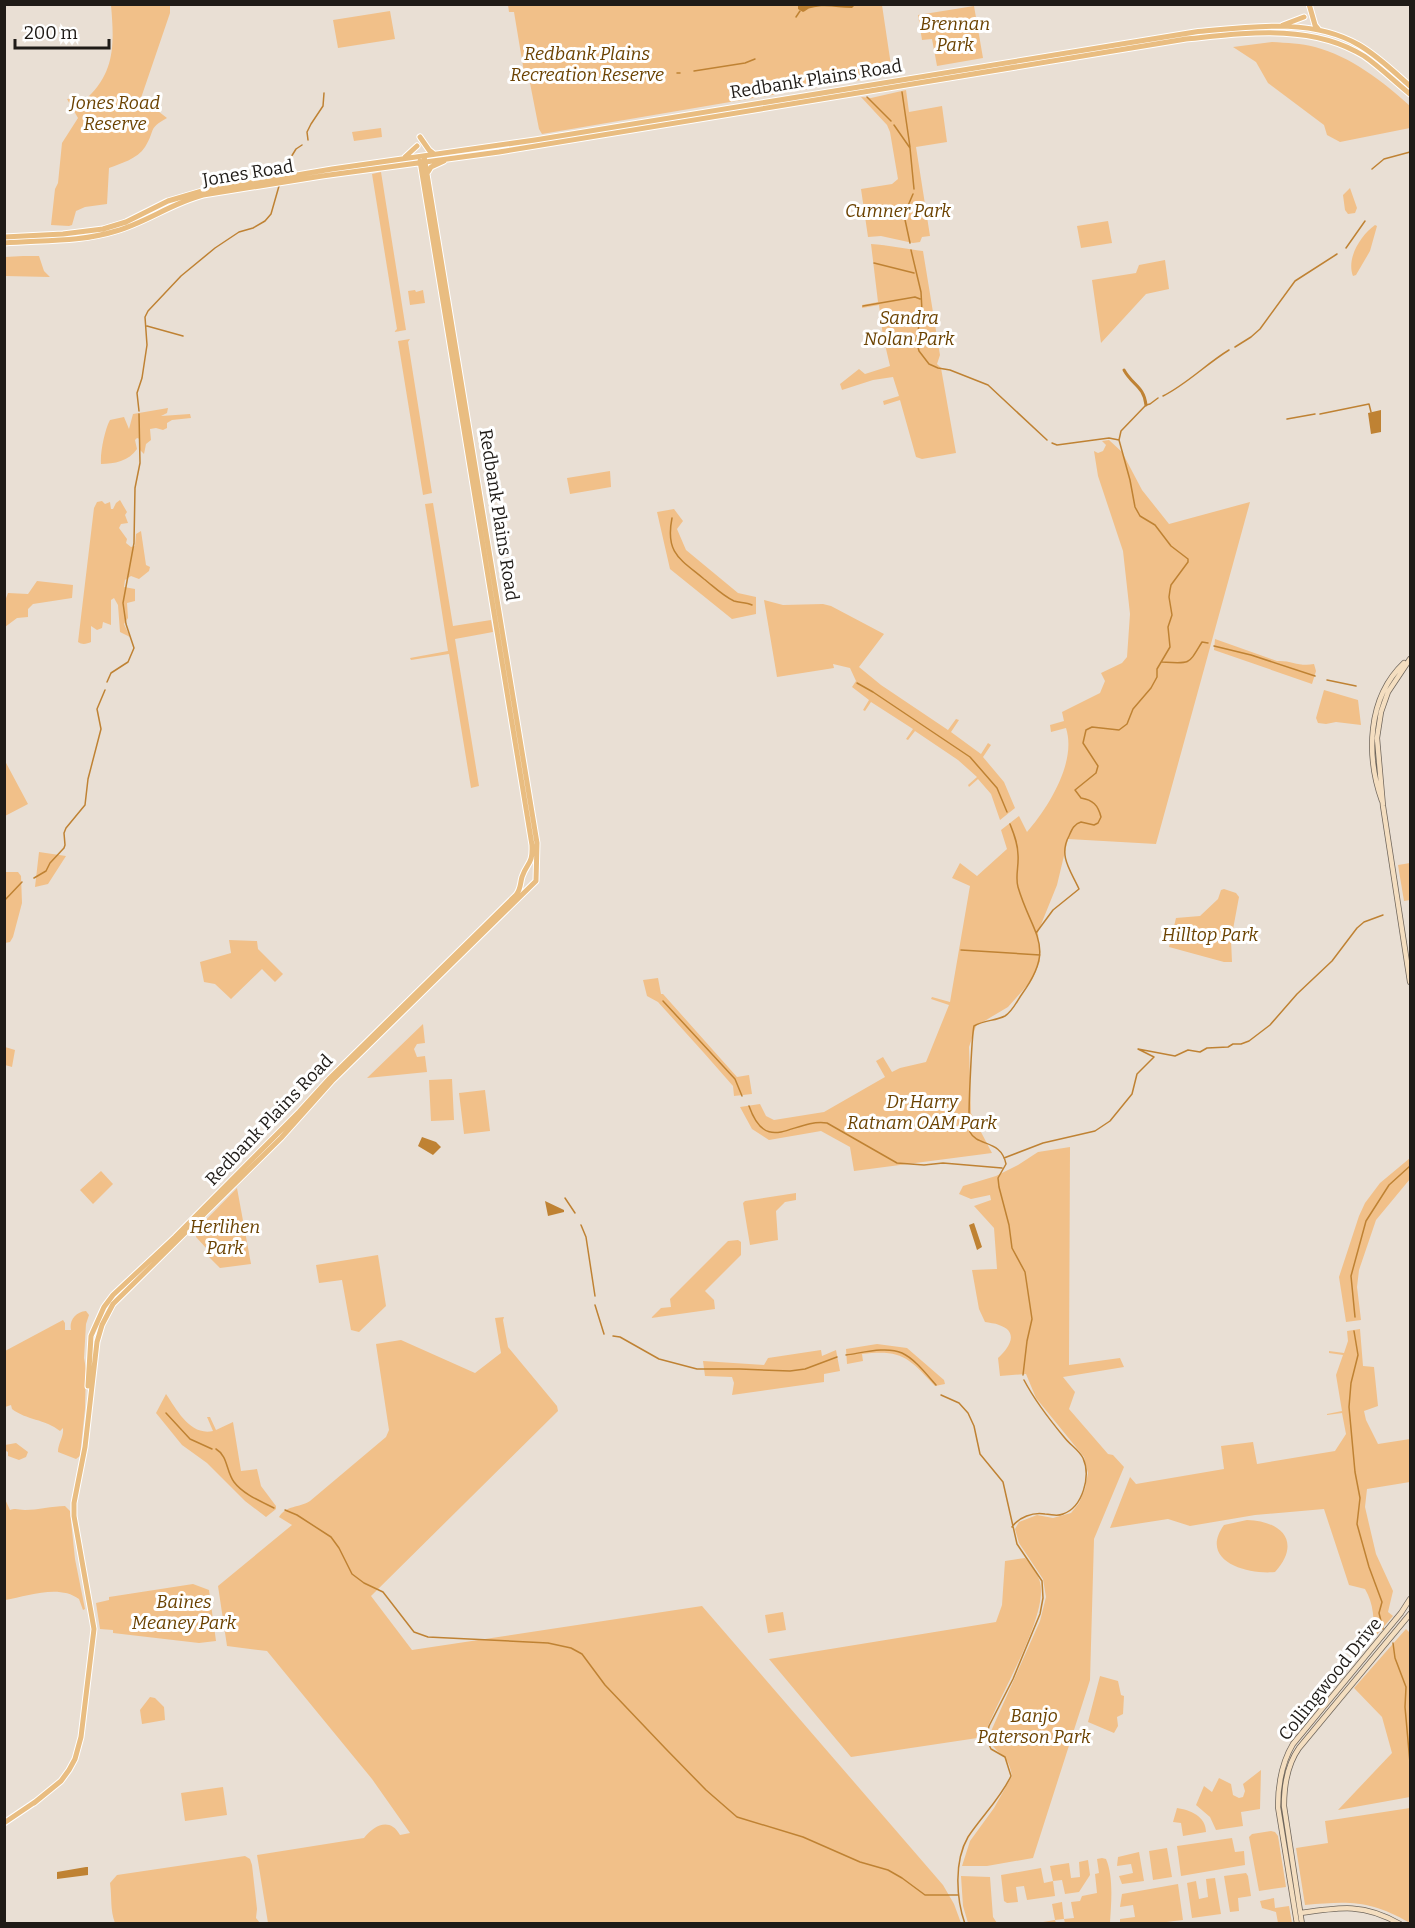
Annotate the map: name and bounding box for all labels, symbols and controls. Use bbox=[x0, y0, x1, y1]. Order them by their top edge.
scale bar bbox=[15, 12, 110, 50]
park label: Brennan Park bbox=[920, 13, 990, 56]
text: 200 m bbox=[24, 22, 78, 44]
park label: Redbank Plains Recreation Reserve bbox=[510, 43, 664, 86]
street label: Redbank Plains Road bbox=[728, 54, 904, 103]
park label: Jones Road Reserve bbox=[68, 92, 160, 135]
street label: Jones Road bbox=[200, 155, 295, 191]
park label: Cumner Park bbox=[845, 200, 951, 222]
park label: Sandra Nolan Park bbox=[864, 307, 955, 350]
street label: Redbank Plains Road bbox=[475, 427, 524, 603]
park label: Hilltop Park bbox=[1162, 924, 1259, 946]
street label: Redbank Plains Road bbox=[201, 1050, 338, 1190]
park label: Dr Harry Ratnam OAM Park bbox=[847, 1091, 997, 1134]
park label: Herlihen Park bbox=[190, 1216, 260, 1259]
park label: Baines Meaney Park bbox=[132, 1591, 236, 1634]
street label: Collingwood Drive bbox=[1274, 1613, 1386, 1745]
park label: Banjo Paterson Park bbox=[977, 1705, 1091, 1748]

